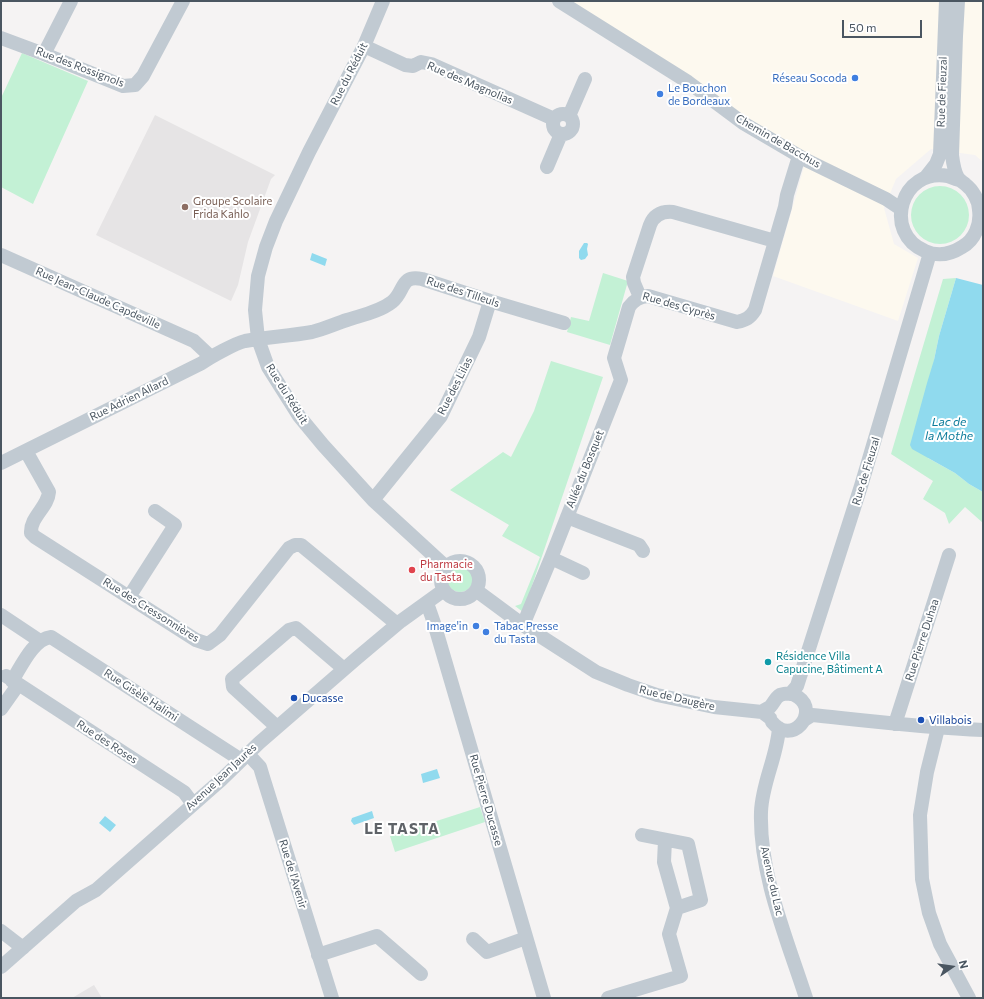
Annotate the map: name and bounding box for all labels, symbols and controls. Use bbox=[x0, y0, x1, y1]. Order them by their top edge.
scale bar bbox=[844, 12, 924, 38]
text: 50 m bbox=[849, 20, 877, 34]
street label: Rue du Réduit bbox=[328, 40, 370, 108]
street label: Rue des Rossignols bbox=[34, 44, 126, 90]
street label: Rue de Fieuzal bbox=[934, 56, 950, 128]
street label: Rue des Magnolias bbox=[425, 59, 515, 107]
place label: Réseau Socoda bbox=[772, 71, 847, 85]
marker: Réseau Socoda bbox=[850, 73, 860, 83]
place label: Le Bouchon de Bordeaux bbox=[668, 81, 730, 107]
marker: Le Bouchon de Bordeaux bbox=[655, 89, 665, 99]
street label: Chemin de Bacchus bbox=[733, 111, 823, 171]
place label: Groupe Scolaire Frida Kahlo bbox=[193, 194, 272, 220]
marker: Groupe Scolaire Frida Kahlo bbox=[180, 202, 190, 212]
street label: Rue Jean-Claude Capdeville bbox=[34, 264, 162, 332]
street label: Rue des Tilleuls bbox=[425, 274, 501, 310]
street label: Rue des Cyprès bbox=[641, 289, 717, 323]
street label: Rue des Lilas bbox=[435, 355, 475, 417]
street label: Rue du Réduit bbox=[263, 361, 311, 427]
street label: Rue Adrien Allard bbox=[87, 374, 171, 424]
water label: Lac de la Mothe bbox=[925, 415, 973, 443]
street label: Allée du Bosquet bbox=[563, 428, 607, 510]
street label: Rue de Fieuzal bbox=[849, 435, 883, 507]
place label: Pharmacie du Tasta bbox=[420, 557, 473, 583]
marker: Pharmacie du Tasta bbox=[407, 565, 417, 575]
street label: Rue des Cressonnières bbox=[100, 575, 202, 645]
street label: Rue Pierre Duhaa bbox=[903, 597, 941, 683]
place label: Image'in bbox=[427, 619, 468, 633]
place label: Tabac Presse du Tasta bbox=[494, 619, 558, 645]
marker: Image'in bbox=[471, 621, 481, 631]
marker: Tabac Presse du Tasta bbox=[481, 627, 491, 637]
place label: Résidence Villa Capucine, Bâtiment A bbox=[776, 649, 883, 675]
marker: Résidence Villa Capucine, Bâtiment A bbox=[763, 657, 773, 667]
street label: Rue Gisèle Halimi bbox=[101, 666, 181, 724]
street label: Rue de Daugère bbox=[638, 683, 716, 713]
place label: Ducasse bbox=[302, 691, 343, 705]
marker: Ducasse bbox=[289, 693, 299, 703]
place label: Villabois bbox=[929, 713, 972, 727]
marker: Villabois bbox=[916, 715, 926, 725]
street label: Rue des Roses bbox=[74, 717, 140, 767]
street label: Avenue Jean Jaurès bbox=[183, 741, 259, 813]
street label: Rue Pierre Ducasse bbox=[467, 753, 505, 847]
district label: LE TASTA bbox=[364, 820, 440, 838]
street label: Rue de l'Avenir bbox=[276, 838, 310, 910]
street label: Avenue du Lac bbox=[758, 845, 786, 917]
north arrow bbox=[932, 947, 972, 987]
text: N bbox=[957, 959, 971, 970]

